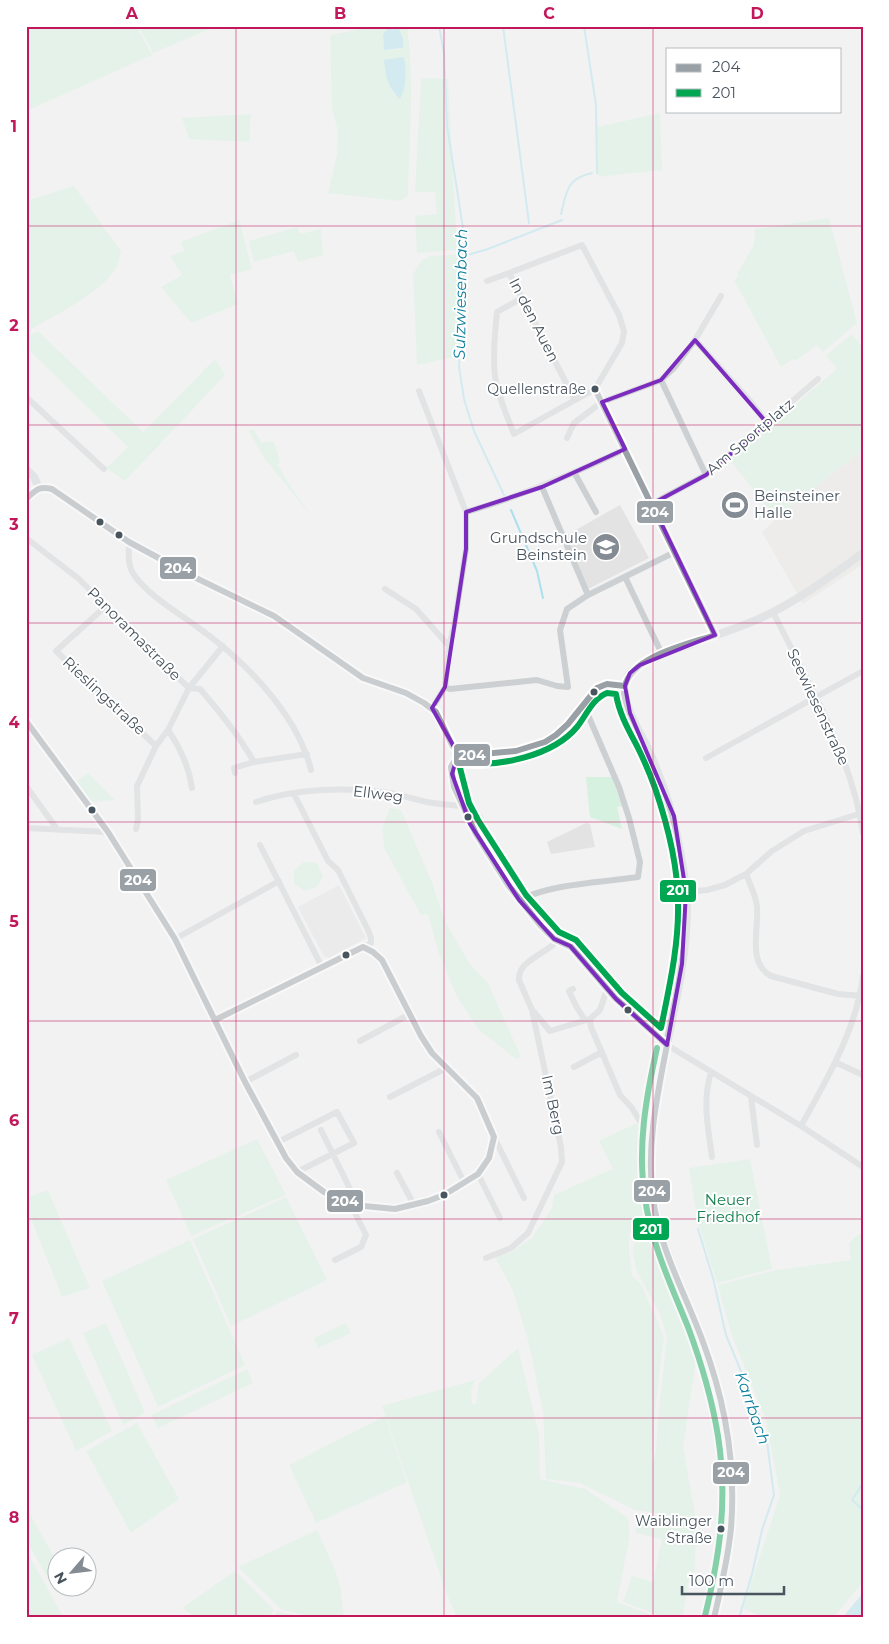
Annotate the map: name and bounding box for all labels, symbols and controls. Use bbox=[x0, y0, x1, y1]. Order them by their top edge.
text: A bbox=[125, 4, 139, 23]
text: B bbox=[334, 4, 346, 23]
text: C bbox=[543, 4, 555, 23]
text: D bbox=[750, 4, 764, 23]
legend bbox=[666, 48, 842, 112]
text: 204 bbox=[712, 57, 740, 76]
text: 201 bbox=[712, 83, 736, 102]
text: 1 bbox=[11, 117, 17, 136]
water label: Sulzwiesenbach bbox=[450, 229, 471, 359]
street label: In den Auen bbox=[505, 275, 564, 365]
text: 2 bbox=[9, 316, 19, 335]
place label: Quellenstraße bbox=[487, 380, 586, 398]
marker: Quellenstraße bbox=[590, 384, 600, 394]
street label: Am Sportplatz bbox=[702, 394, 798, 479]
place label: Beinsteiner Halle bbox=[754, 486, 840, 522]
sports icon: Beinsteiner Halle bbox=[720, 490, 750, 520]
line badge: 204 bbox=[636, 500, 674, 524]
text: 204 bbox=[641, 503, 669, 521]
text: 3 bbox=[8, 515, 19, 534]
unlabelled marker bbox=[95, 517, 105, 527]
place label: Grundschule Beinstein bbox=[490, 528, 587, 564]
unlabelled marker bbox=[114, 530, 124, 540]
school or university icon: Grundschule Beinstein bbox=[591, 532, 621, 562]
line badge: 204 bbox=[159, 556, 197, 580]
text: 204 bbox=[164, 559, 192, 577]
street label: Panoramastraße bbox=[84, 583, 185, 684]
street label: Seewiesenstraße bbox=[783, 645, 854, 768]
street label: Rieslingstraße bbox=[59, 652, 150, 739]
unlabelled marker bbox=[589, 687, 599, 697]
text: 4 bbox=[8, 713, 20, 732]
line badge: 204 bbox=[453, 743, 491, 767]
text: 204 bbox=[458, 746, 486, 764]
street label: Ellweg bbox=[352, 781, 404, 806]
unlabelled marker bbox=[87, 805, 97, 815]
unlabelled marker bbox=[463, 812, 473, 822]
line badge: 204 bbox=[119, 868, 157, 892]
text: 204 bbox=[124, 871, 152, 889]
line badge: 201 bbox=[659, 879, 697, 903]
text: 201 bbox=[666, 881, 690, 899]
text: 5 bbox=[9, 912, 19, 931]
unlabelled marker bbox=[341, 950, 351, 960]
unlabelled marker bbox=[623, 1005, 633, 1015]
street label: Im Berg bbox=[538, 1073, 569, 1137]
text: 6 bbox=[9, 1111, 19, 1130]
line badge: 204 bbox=[633, 1179, 671, 1203]
text: 204 bbox=[638, 1182, 666, 1200]
line badge: 204 bbox=[326, 1189, 364, 1213]
unlabelled marker bbox=[439, 1190, 449, 1200]
park label: Neuer Friedhof bbox=[696, 1190, 760, 1226]
text: 204 bbox=[331, 1192, 359, 1210]
line badge: 201 bbox=[632, 1217, 670, 1241]
text: 201 bbox=[639, 1220, 663, 1238]
text: 7 bbox=[9, 1309, 19, 1328]
water label: Karrbach bbox=[731, 1369, 774, 1447]
line badge: 204 bbox=[712, 1461, 750, 1485]
text: 204 bbox=[717, 1463, 745, 1481]
text: 8 bbox=[9, 1508, 19, 1527]
place label: Waiblinger Straße bbox=[635, 1512, 712, 1547]
marker: Waiblinger Straße bbox=[716, 1524, 726, 1534]
north arrow bbox=[48, 1546, 98, 1596]
scale bar bbox=[682, 1564, 784, 1596]
text: N bbox=[50, 1569, 71, 1587]
text: 100 m bbox=[689, 1571, 734, 1590]

